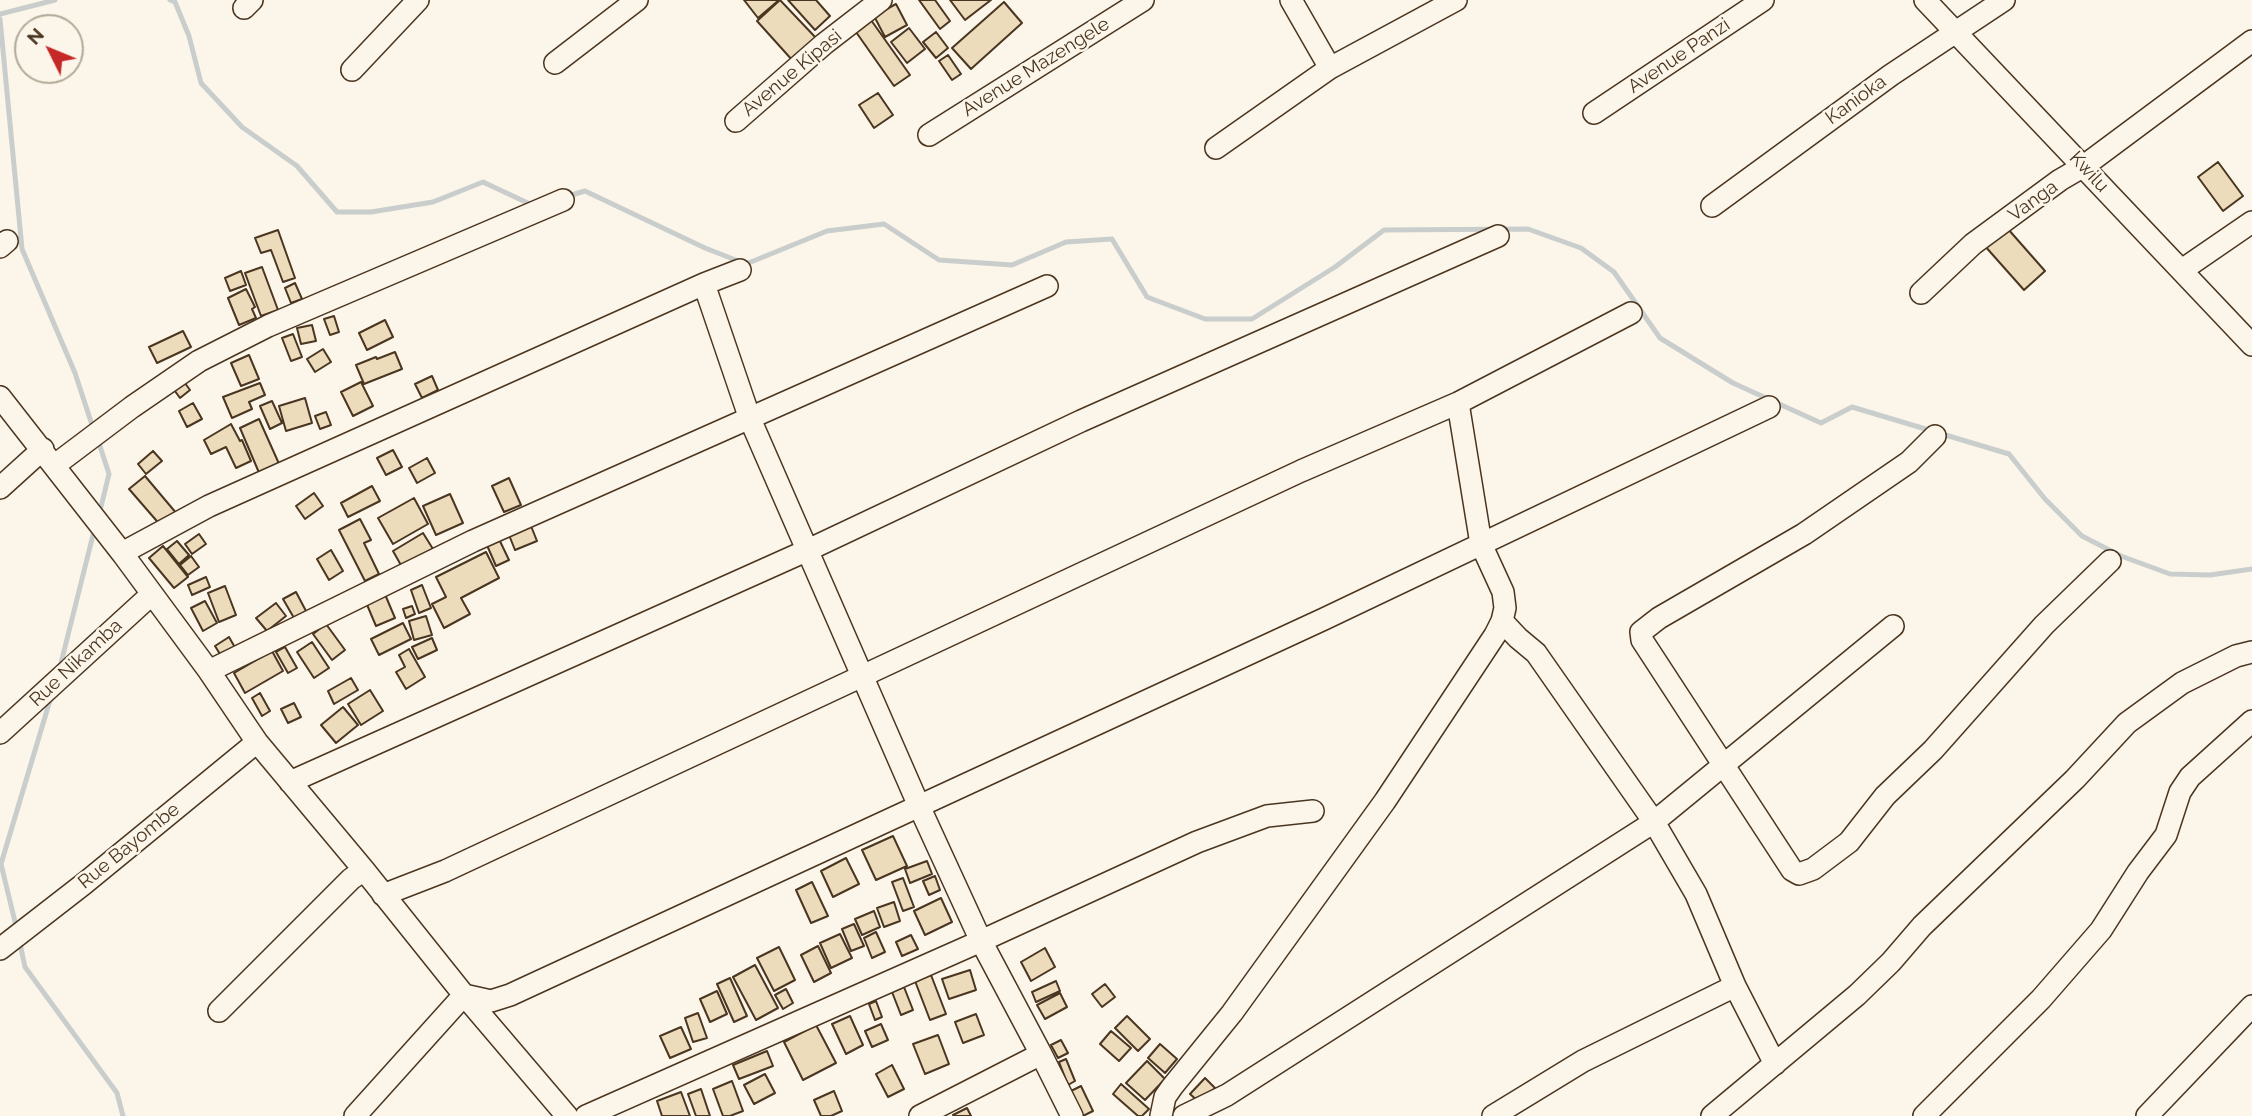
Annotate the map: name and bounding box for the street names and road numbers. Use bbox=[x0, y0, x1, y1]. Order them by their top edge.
street label: Avenue Mazengele bbox=[958, 13, 1114, 121]
street label: Avenue Panzi bbox=[1624, 14, 1734, 98]
street label: Avenue Kipasi bbox=[737, 25, 847, 121]
street label: Kanioka bbox=[1821, 70, 1891, 130]
street label: Kwilu bbox=[2064, 147, 2114, 197]
street label: Vanga bbox=[2004, 175, 2062, 227]
street label: Rue Nikamba bbox=[25, 614, 127, 712]
street label: Rue Bayombe bbox=[74, 798, 184, 894]

